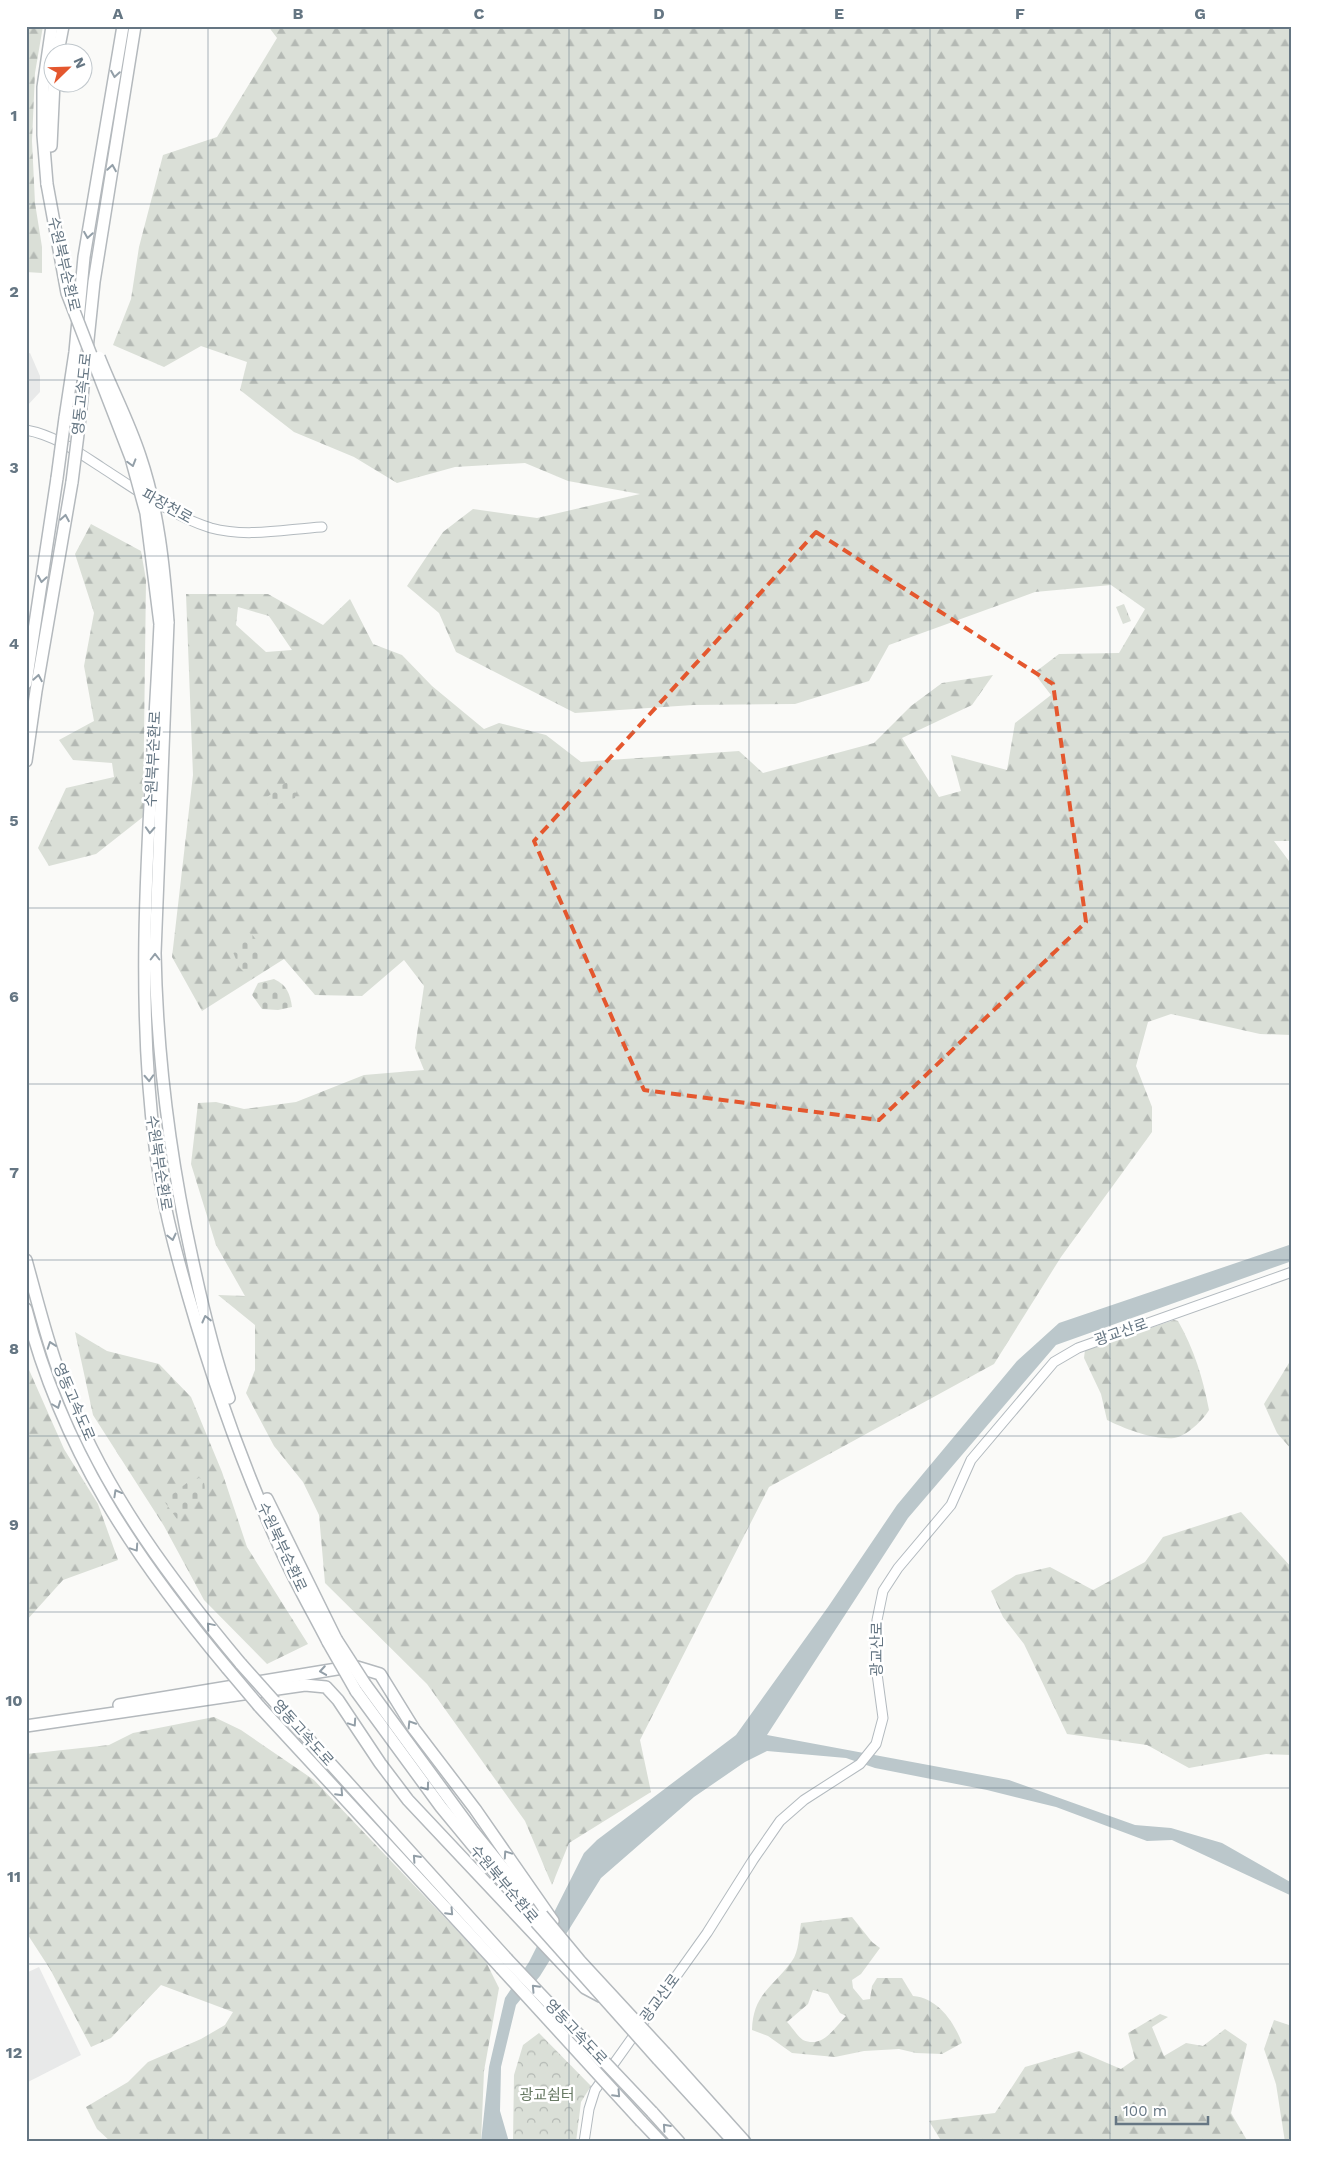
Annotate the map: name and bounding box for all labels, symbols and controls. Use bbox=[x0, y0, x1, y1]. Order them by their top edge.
text: A bbox=[113, 4, 124, 23]
text: B bbox=[293, 4, 304, 23]
text: C bbox=[474, 4, 485, 23]
text: D bbox=[653, 4, 665, 23]
text: E bbox=[834, 4, 844, 23]
text: F bbox=[1015, 4, 1025, 23]
text: G bbox=[1194, 4, 1206, 23]
north arrow bbox=[42, 42, 92, 92]
text: N bbox=[71, 55, 89, 71]
one-way arrow bbox=[110, 70, 120, 79]
text: 1 bbox=[11, 106, 17, 125]
one-way arrow bbox=[106, 164, 117, 172]
street label: 수원북부순환로 bbox=[44, 215, 84, 313]
one-way arrow bbox=[83, 231, 94, 239]
text: 2 bbox=[9, 282, 19, 301]
street label: 영동고속도로 bbox=[69, 352, 95, 436]
text: 3 bbox=[9, 458, 19, 477]
one-way arrow bbox=[127, 459, 137, 467]
street label: 파장천로 bbox=[138, 485, 196, 527]
one-way arrow bbox=[60, 514, 70, 523]
one-way arrow bbox=[38, 574, 48, 583]
text: 4 bbox=[9, 634, 19, 653]
one-way arrow bbox=[32, 674, 42, 683]
street label: 수원북부순환로 bbox=[141, 710, 165, 808]
text: 5 bbox=[9, 811, 19, 830]
one-way arrow bbox=[145, 826, 156, 834]
one-way arrow bbox=[150, 952, 160, 960]
text: 6 bbox=[9, 987, 19, 1006]
one-way arrow bbox=[143, 1075, 154, 1083]
street label: 수원북부순환로 bbox=[143, 1114, 175, 1212]
text: 7 bbox=[9, 1163, 19, 1182]
one-way arrow bbox=[166, 1232, 177, 1241]
one-way arrow bbox=[201, 1315, 212, 1324]
street label: 광교산로 bbox=[1092, 1315, 1150, 1349]
text: 8 bbox=[9, 1339, 19, 1358]
one-way arrow bbox=[47, 1342, 57, 1350]
street label: 영동고속도로 bbox=[50, 1360, 98, 1444]
one-way arrow bbox=[51, 1400, 61, 1409]
one-way arrow bbox=[113, 1490, 123, 1499]
street label: 수원북부순환로 bbox=[253, 1499, 311, 1595]
text: 9 bbox=[9, 1515, 19, 1534]
one-way arrow bbox=[129, 1542, 138, 1551]
street label: 광교산로 bbox=[868, 1621, 886, 1677]
one-way arrow bbox=[206, 1623, 215, 1632]
one-way arrow bbox=[318, 1666, 327, 1676]
text: 10 bbox=[5, 1691, 23, 1710]
street label: 영동고속도로 bbox=[269, 1696, 337, 1770]
one-way arrow bbox=[347, 1717, 356, 1726]
one-way arrow bbox=[407, 1720, 417, 1729]
one-way arrow bbox=[421, 1781, 429, 1790]
one-way arrow bbox=[334, 1787, 343, 1796]
street label: 수원북부순환로 bbox=[466, 1841, 542, 1927]
one-way arrow bbox=[504, 1851, 513, 1860]
one-way arrow bbox=[413, 1855, 422, 1864]
text: 11 bbox=[7, 1867, 21, 1886]
one-way arrow bbox=[444, 1907, 453, 1916]
street label: 광교산로 bbox=[636, 1970, 684, 2026]
one-way arrow bbox=[532, 1984, 541, 1993]
street label: 영동고속도로 bbox=[541, 1996, 611, 2068]
text: 12 bbox=[6, 2043, 22, 2062]
park label: 광교쉼터 bbox=[519, 2086, 575, 2104]
one-way arrow bbox=[611, 2088, 620, 2097]
scale bar bbox=[1116, 2093, 1208, 2125]
text: 100 m bbox=[1123, 2102, 1167, 2120]
one-way arrow bbox=[663, 2124, 672, 2133]

